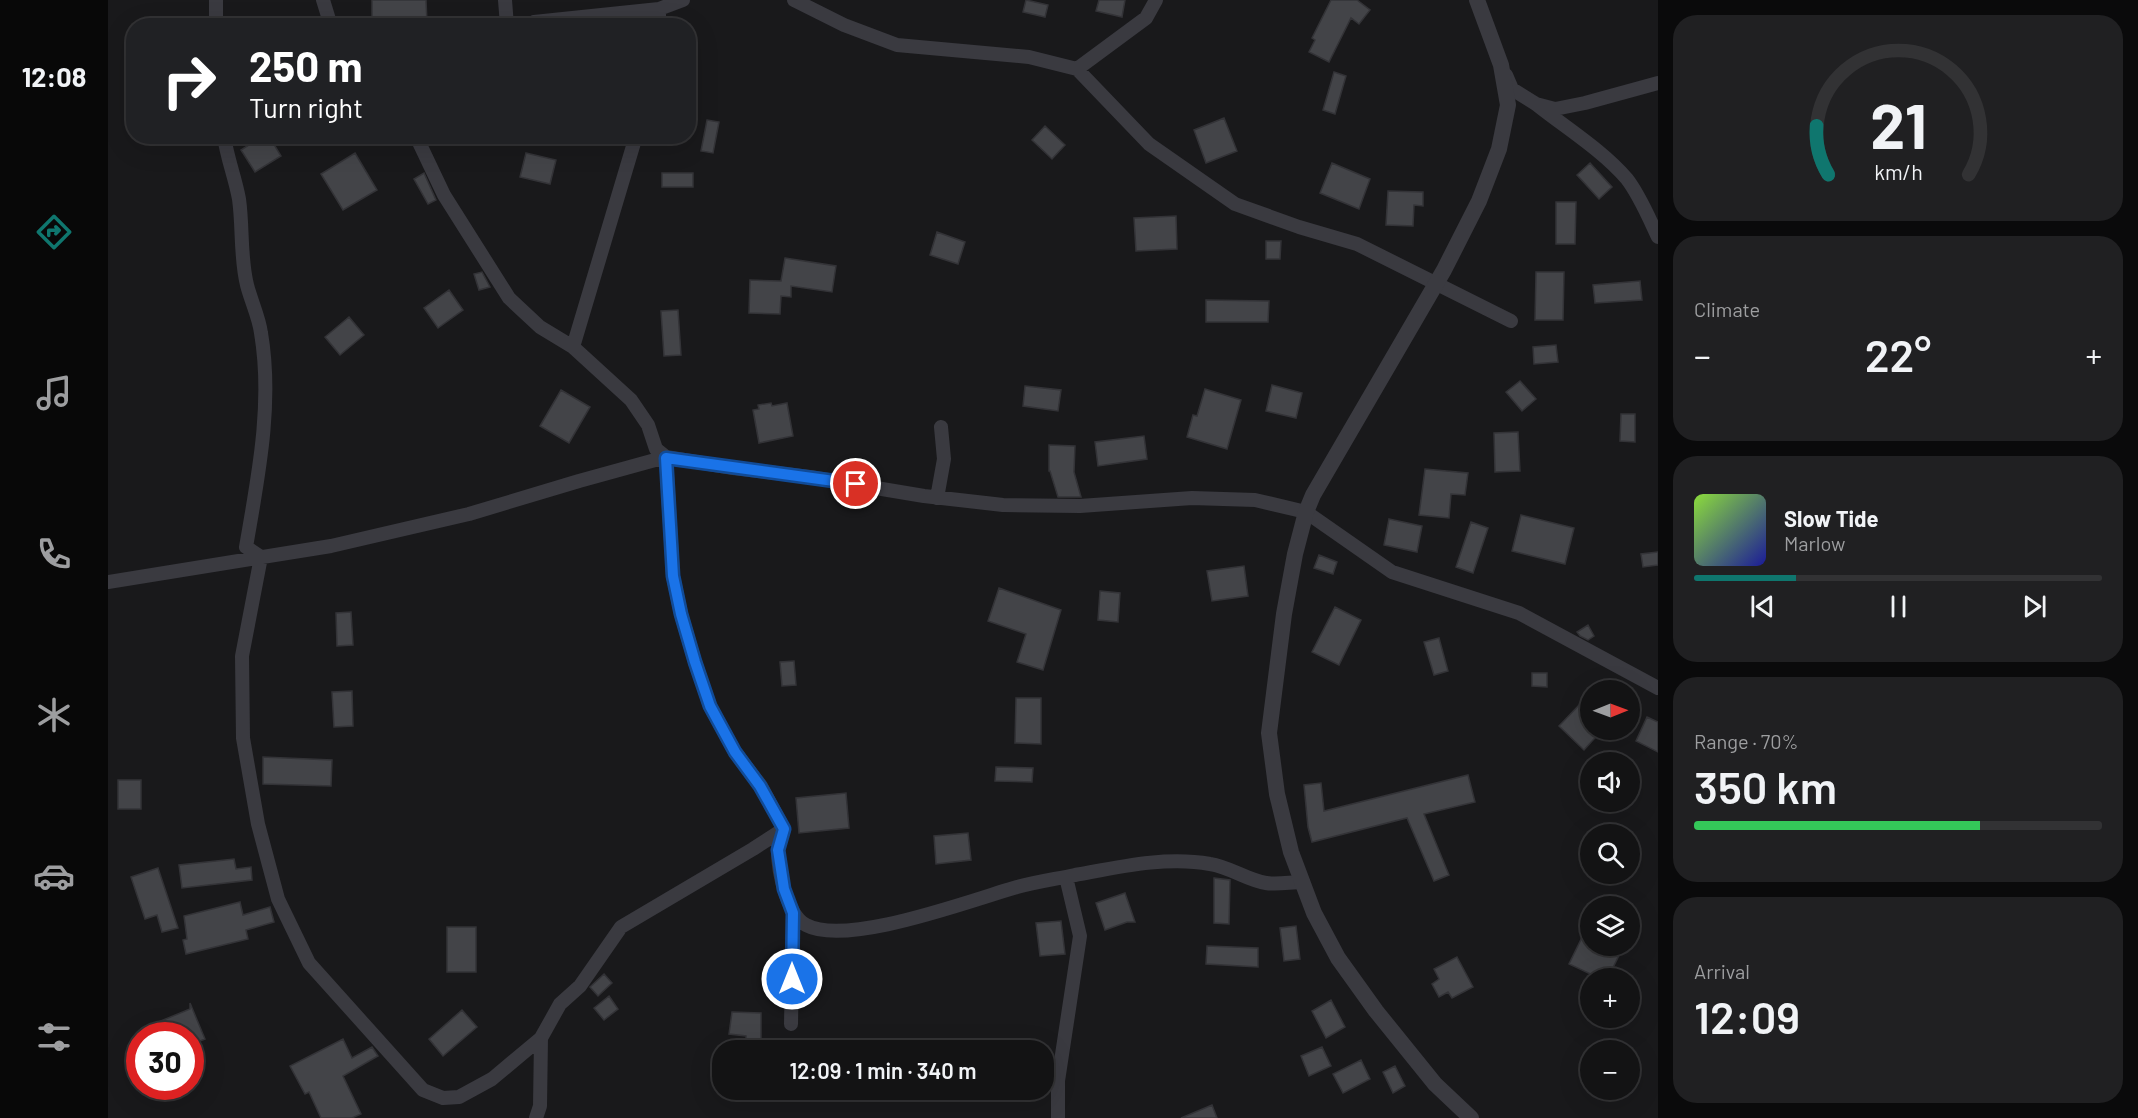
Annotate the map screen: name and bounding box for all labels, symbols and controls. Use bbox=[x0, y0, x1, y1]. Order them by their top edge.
text: 250 m bbox=[249, 40, 363, 90]
icon: right bbox=[150, 42, 228, 120]
text: 12:08 bbox=[22, 60, 86, 92]
text: 21 bbox=[1870, 87, 1926, 161]
text: Turn right bbox=[249, 91, 363, 123]
text: km/h bbox=[1874, 159, 1922, 184]
icon: directions bbox=[33, 211, 75, 253]
text: Climate bbox=[1694, 297, 1760, 321]
text: 22° bbox=[1865, 327, 1931, 381]
text: − bbox=[1694, 335, 1711, 375]
text: + bbox=[2085, 335, 2102, 375]
icon: music bbox=[33, 372, 75, 414]
pin bbox=[830, 458, 881, 509]
icon: arrive bbox=[839, 467, 872, 500]
text: Slow Tide bbox=[1784, 505, 1879, 531]
text: Marlow bbox=[1784, 531, 1845, 555]
icon: phone bbox=[33, 533, 75, 575]
icon: previous bbox=[1746, 590, 1779, 623]
icon: pause bbox=[1882, 590, 1915, 623]
icon: next bbox=[2018, 590, 2051, 623]
north arrow bbox=[1580, 680, 1640, 740]
map controls bbox=[1580, 680, 1640, 1100]
icon: climate bbox=[33, 694, 75, 736]
text: Range · 70% bbox=[1694, 729, 1799, 753]
button: sound bbox=[1580, 752, 1640, 812]
text: 350 km bbox=[1694, 759, 1837, 813]
button: search bbox=[1580, 824, 1640, 884]
icon: car bbox=[33, 855, 75, 897]
button: layers bbox=[1580, 896, 1640, 956]
position arrow bbox=[760, 947, 824, 1011]
text: Arrival bbox=[1694, 959, 1750, 983]
button: + bbox=[1580, 968, 1640, 1028]
text: 12:09 bbox=[1694, 989, 1800, 1043]
icon: filters bbox=[33, 1016, 75, 1058]
speed limit sign: 30 bbox=[126, 1022, 204, 1100]
button: − bbox=[1580, 1040, 1640, 1100]
text: 12:09 · 1 min · 340 m bbox=[789, 1057, 977, 1083]

